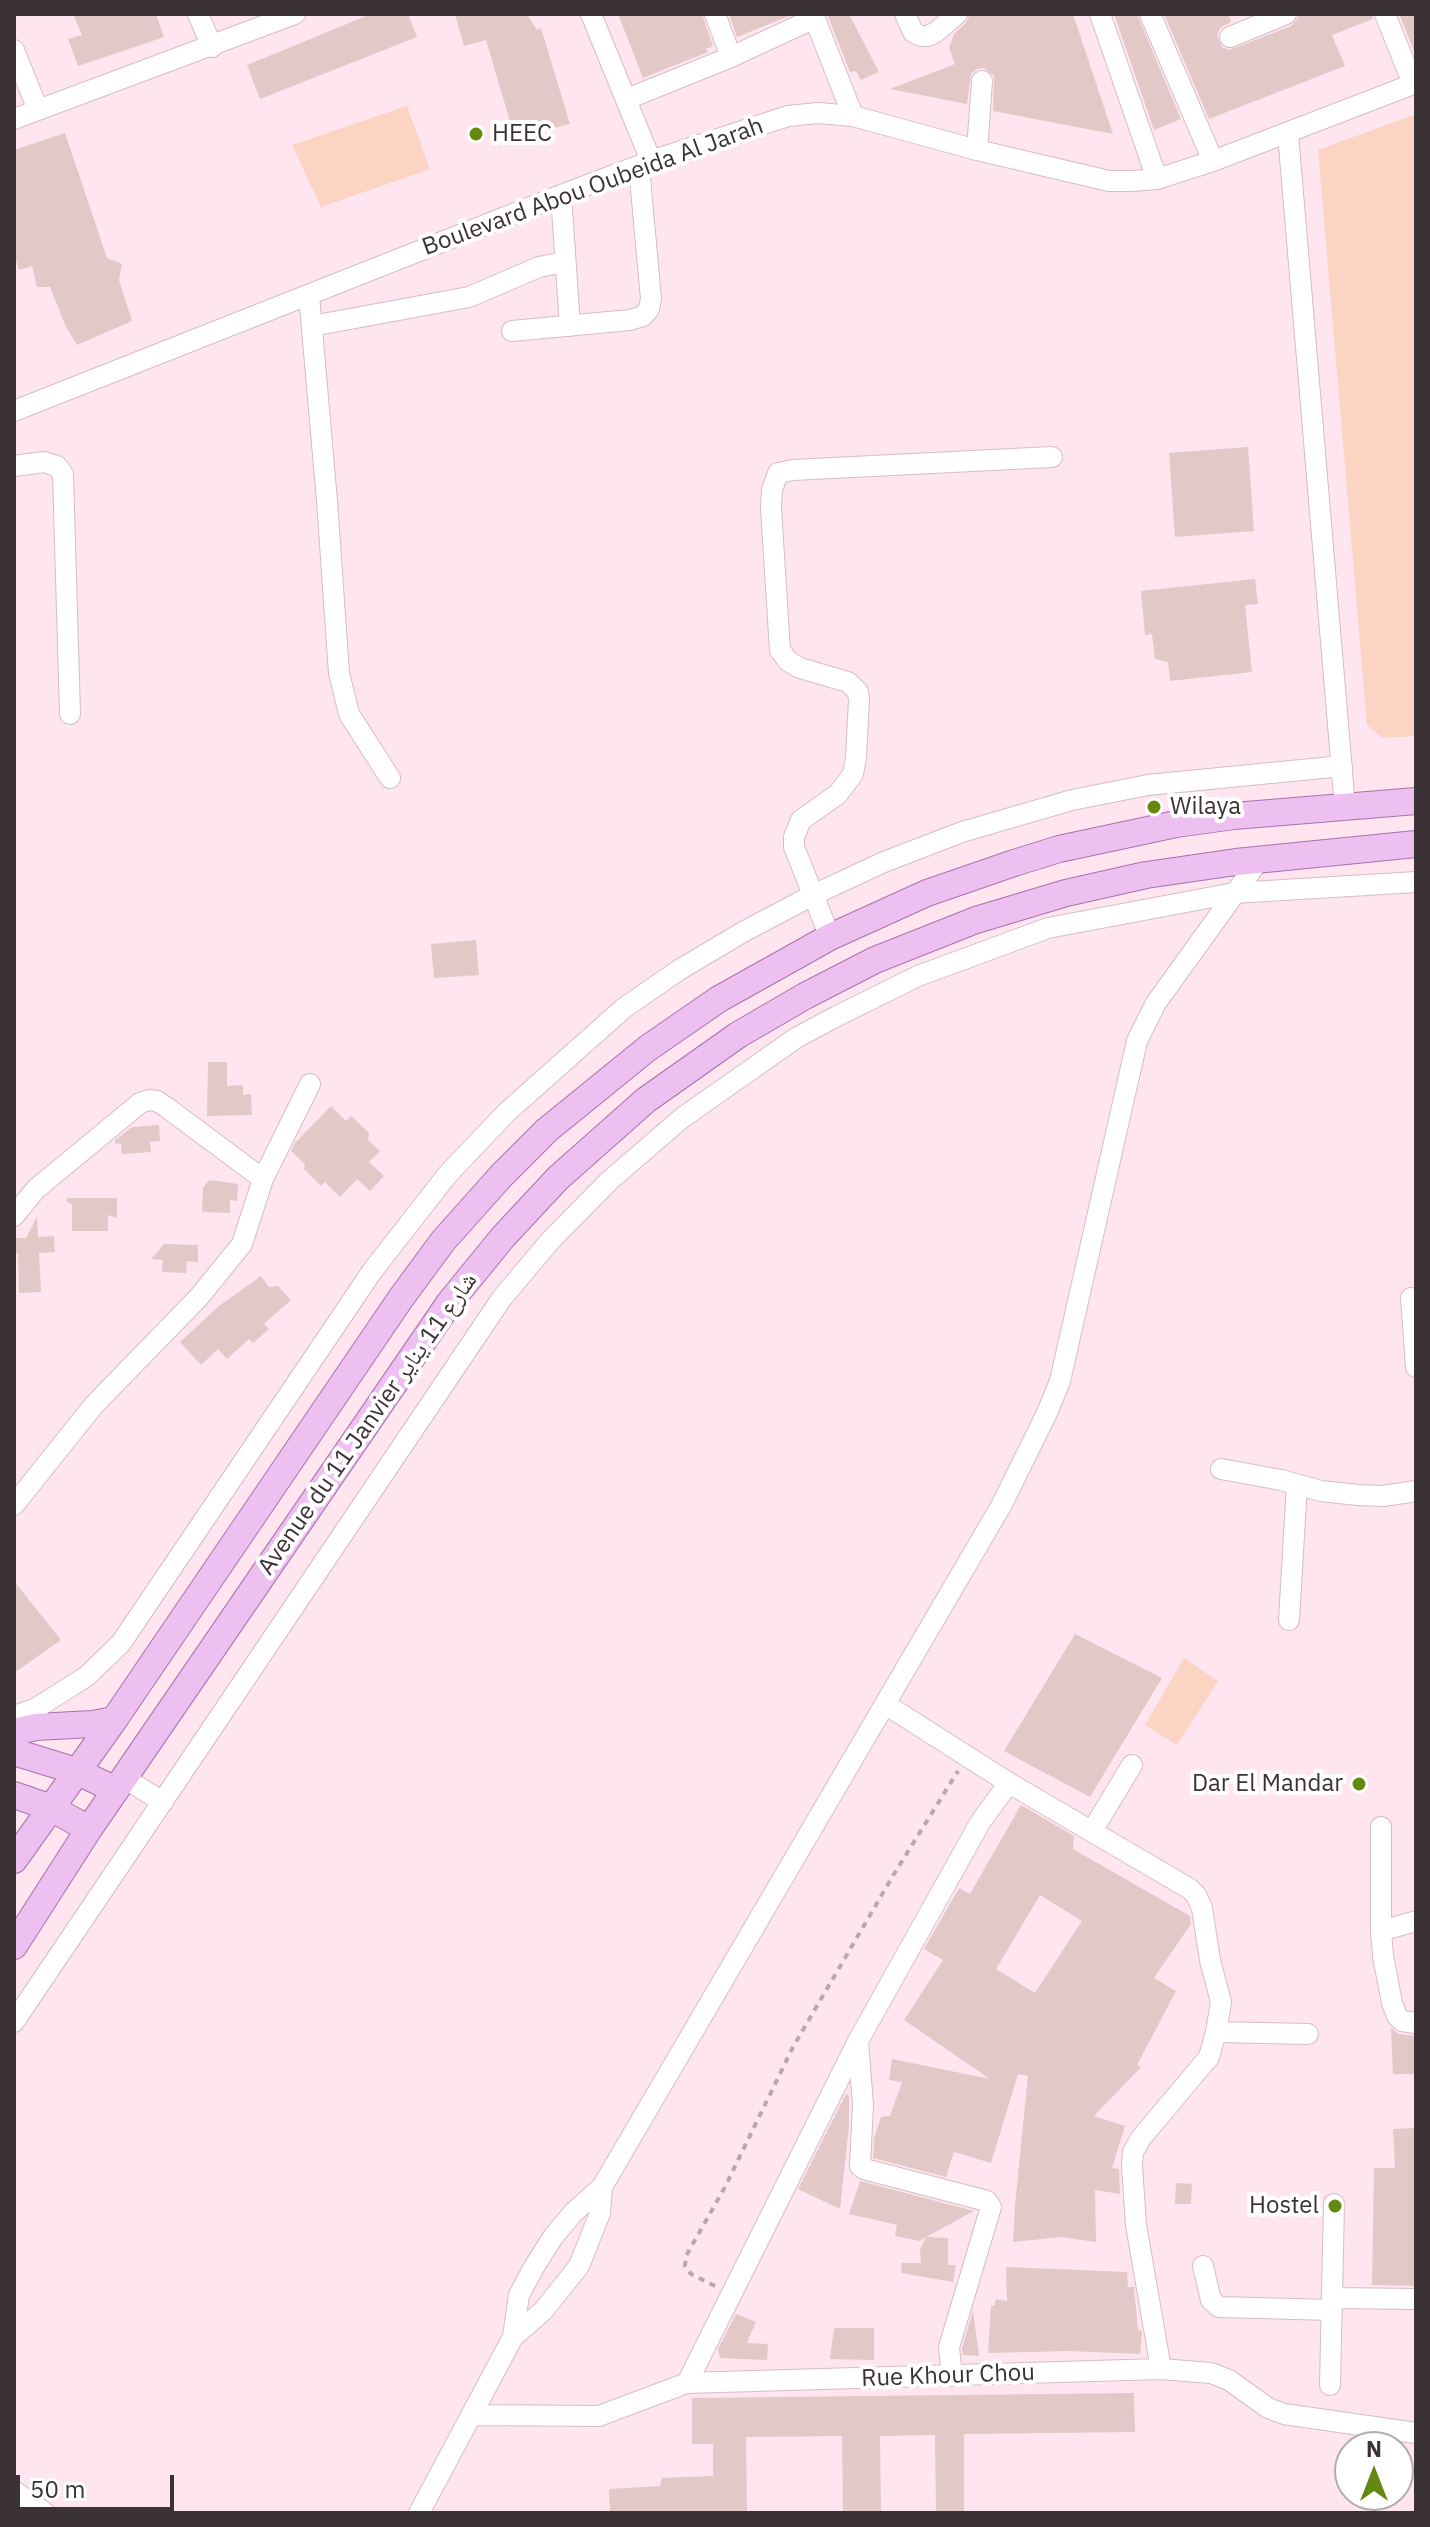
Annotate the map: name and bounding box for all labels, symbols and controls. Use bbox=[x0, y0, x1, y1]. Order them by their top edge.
street label: Boulevard Abou Oubeida Al Jarah bbox=[419, 112, 767, 262]
place label: HEEC bbox=[492, 120, 552, 148]
marker: HEEC bbox=[467, 125, 485, 143]
place label: Wilaya bbox=[1170, 793, 1241, 821]
marker: Wilaya bbox=[1145, 798, 1163, 816]
street label: Avenue du 11 Janvier شارع 11 يناير bbox=[252, 1267, 484, 1581]
place label: Dar El Mandar bbox=[1192, 1770, 1343, 1798]
marker: Dar El Mandar bbox=[1350, 1775, 1368, 1793]
place label: Hostel bbox=[1249, 2192, 1319, 2220]
marker: Hostel bbox=[1326, 2197, 1344, 2215]
street label: Rue Khour Chou bbox=[861, 2359, 1035, 2393]
north arrow bbox=[1334, 2431, 1414, 2511]
text: N bbox=[1366, 2434, 1382, 2463]
scale bar bbox=[20, 2459, 178, 2509]
text: 50 m bbox=[30, 2473, 85, 2505]

